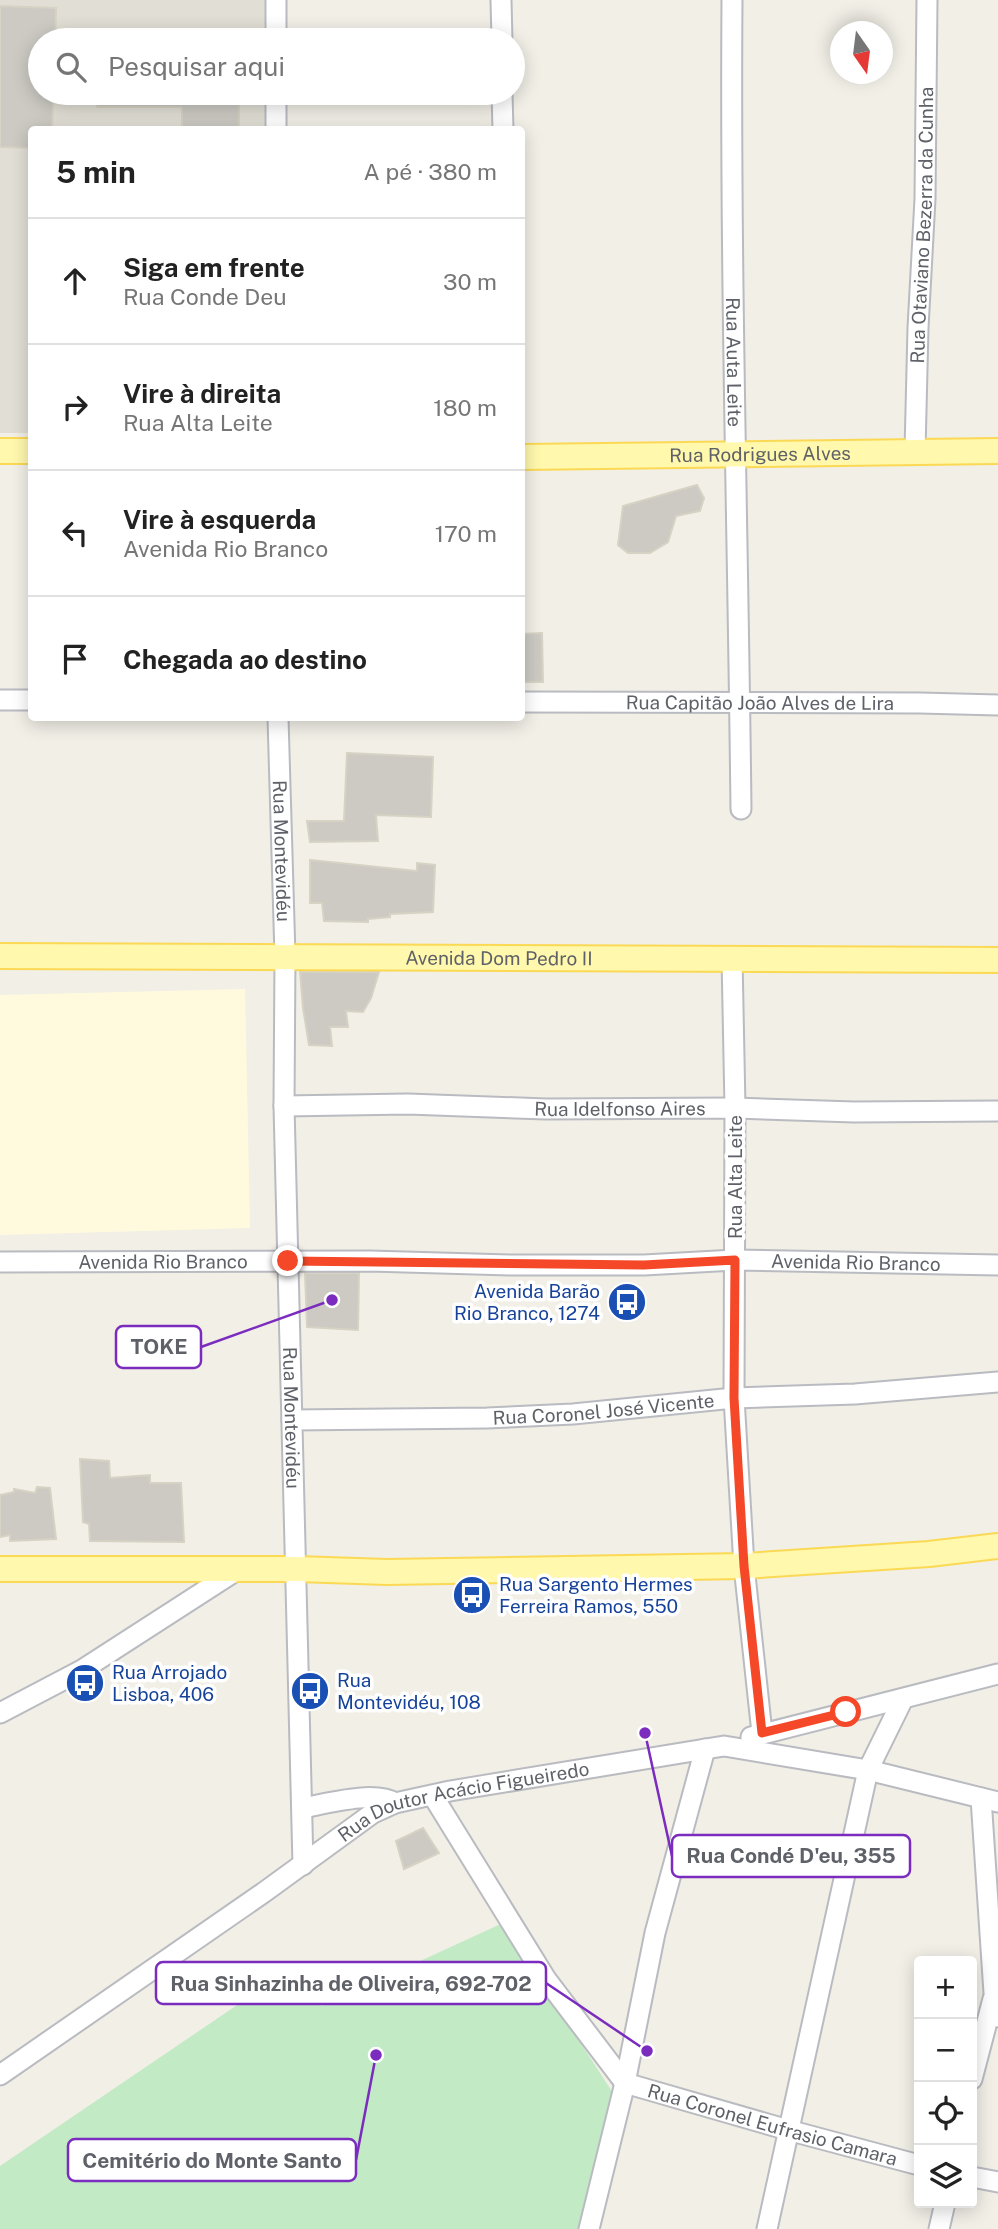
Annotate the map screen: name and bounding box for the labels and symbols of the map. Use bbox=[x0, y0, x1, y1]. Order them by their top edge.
north arrow bbox=[830, 21, 893, 84]
street label: Rua Otaviano Bezerra da Cunha bbox=[906, 87, 937, 364]
street label: Rua Auta Leite bbox=[722, 297, 746, 427]
street label: Rua Rodrigues Alves bbox=[669, 442, 851, 466]
street label: Rua Capitão João Alves de Lira bbox=[626, 691, 894, 714]
street label: Rua Montevidéu bbox=[269, 780, 295, 922]
street label: Avenida Dom Pedro II bbox=[405, 947, 593, 969]
street label: Rua Idelfonso Aires bbox=[534, 1097, 706, 1120]
street label: Rua Alta Leite bbox=[724, 1115, 746, 1239]
route end bbox=[272, 1245, 303, 1276]
street label: Avenida Rio Branco bbox=[78, 1250, 248, 1273]
street label: Avenida Rio Branco bbox=[771, 1250, 941, 1275]
place label: Avenida Barão Rio Branco, 1274 bbox=[454, 1280, 600, 1324]
bus stop icon: Avenida Barão Rio Branco, 1274 bbox=[606, 1281, 648, 1323]
callout: TOKE bbox=[116, 1326, 201, 1368]
text: TOKE bbox=[130, 1334, 188, 1359]
street label: Rua Montevidéu bbox=[279, 1347, 305, 1489]
street label: Rua Coronel José Vicente bbox=[492, 1389, 715, 1429]
place label: Rua Sargento Hermes Ferreira Ramos, 550 bbox=[499, 1573, 693, 1617]
bus stop icon: Rua Sargento Hermes Ferreira Ramos, 550 bbox=[451, 1574, 493, 1616]
place label: Rua Arrojado Lisboa, 406 bbox=[112, 1661, 227, 1705]
bus stop icon: Rua Arrojado Lisboa, 406 bbox=[64, 1662, 106, 1704]
place label: Rua Montevidéu, 108 bbox=[337, 1669, 481, 1713]
bus stop icon: Rua Montevidéu, 108 bbox=[289, 1670, 331, 1712]
route start bbox=[830, 1696, 861, 1727]
street label: Rua Doutor Acácio Figueiredo bbox=[333, 1757, 591, 1846]
callout: Rua Condé D'eu, 355 bbox=[672, 1835, 910, 1877]
text: Rua Condé D'eu, 355 bbox=[686, 1843, 896, 1868]
callout: Rua Sinhazinha de Oliveira, 692-702 bbox=[156, 1962, 546, 2004]
text: Rua Sinhazinha de Oliveira, 692-702 bbox=[170, 1971, 532, 1996]
street label: Rua Coronel Eufrasio Camara bbox=[645, 2079, 900, 2170]
callout: Cemitério do Monte Santo bbox=[68, 2139, 356, 2181]
text: Cemitério do Monte Santo bbox=[82, 2148, 342, 2173]

